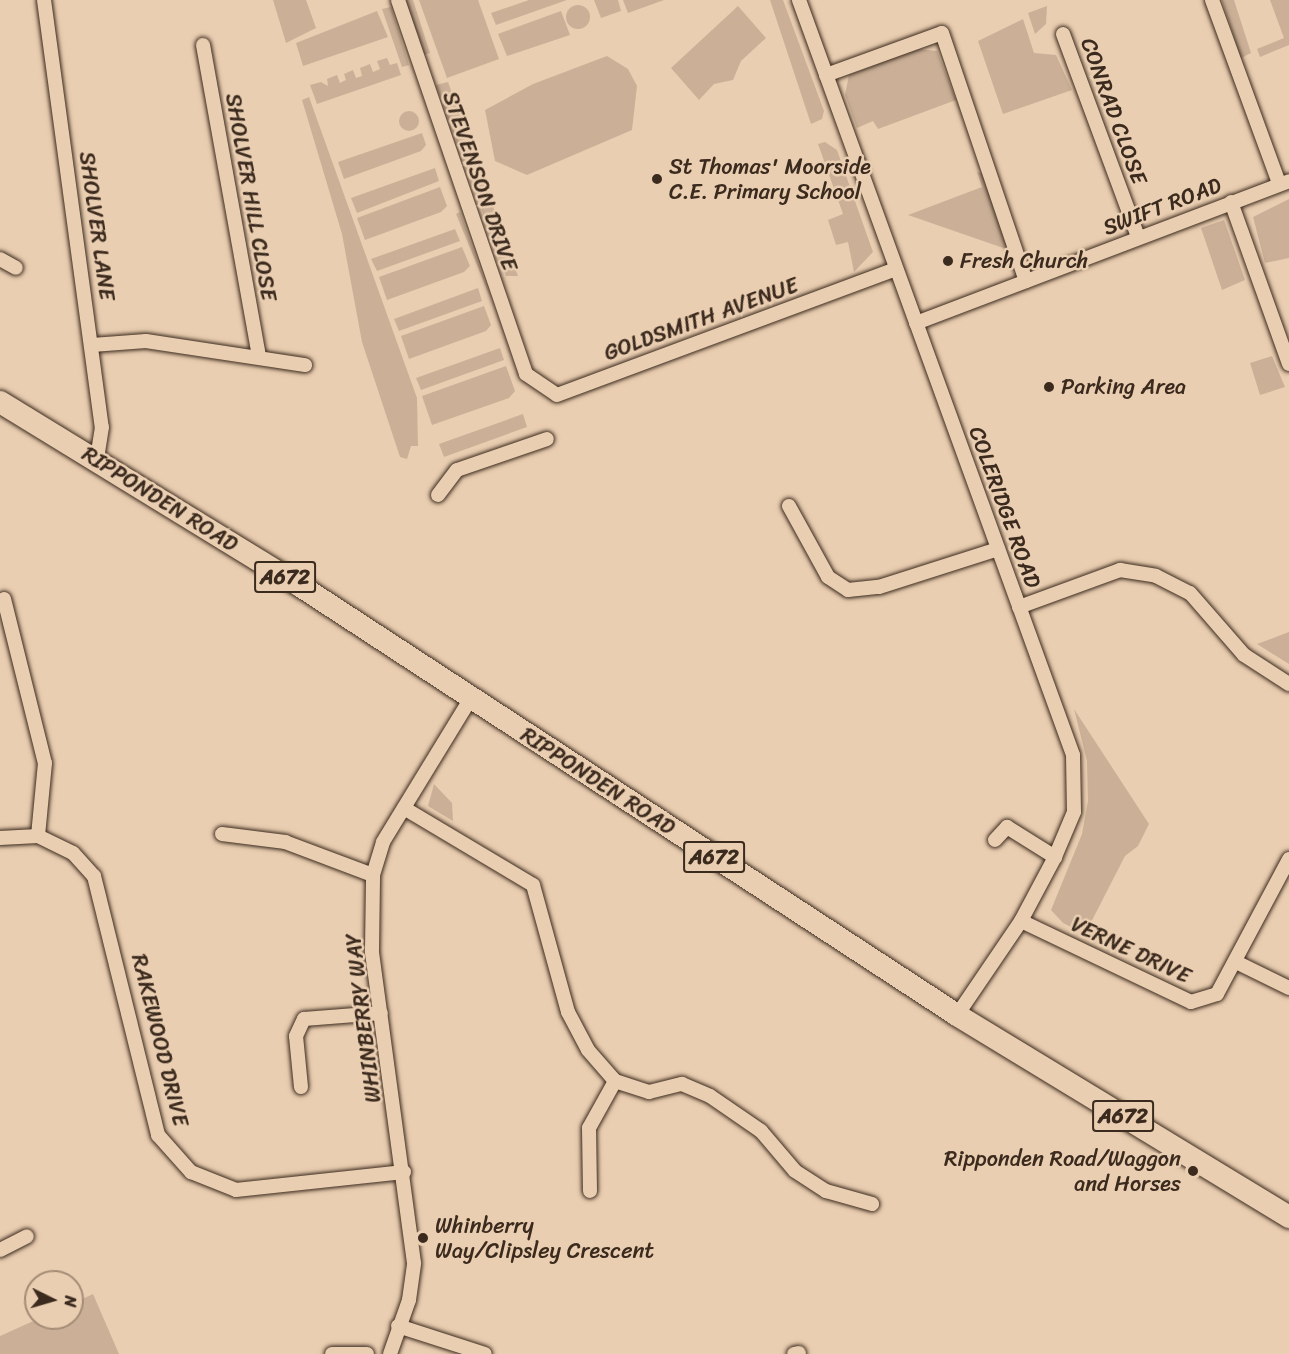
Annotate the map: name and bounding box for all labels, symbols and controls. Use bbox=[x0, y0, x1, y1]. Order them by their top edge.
street label: CONRAD CLOSE bbox=[1076, 35, 1152, 187]
street label: STEVENSON DRIVE bbox=[437, 88, 523, 274]
street label: SHOLVER HILL CLOSE bbox=[220, 91, 282, 303]
street label: SHOLVER LANE bbox=[73, 150, 121, 302]
place label: St Thomas' Moorside C.E. Primary School bbox=[669, 153, 872, 204]
street label: SWIFT ROAD bbox=[1099, 171, 1225, 241]
marker: St Thomas' Moorside C.E. Primary School bbox=[650, 172, 664, 186]
place label: Fresh Church bbox=[960, 248, 1088, 274]
marker: Fresh Church bbox=[941, 254, 955, 268]
street label: GOLDSMITH AVENUE bbox=[601, 272, 801, 366]
place label: Parking Area bbox=[1061, 374, 1187, 400]
marker: Parking Area bbox=[1042, 380, 1056, 394]
street label: COLERIDGE ROAD bbox=[964, 423, 1046, 591]
street label: RIPPONDEN ROAD bbox=[77, 440, 243, 558]
road number: A672 bbox=[254, 559, 316, 595]
street label: RIPPONDEN ROAD bbox=[516, 721, 680, 841]
road number: A672 bbox=[682, 839, 746, 875]
street label: VERNE DRIVE bbox=[1066, 910, 1196, 990]
street label: WHINBERRY WAY bbox=[340, 932, 386, 1104]
street label: RAKEWOOD DRIVE bbox=[126, 950, 194, 1130]
road number: A672 bbox=[1092, 1098, 1154, 1134]
place label: Ripponden Road/Waggon and Horses bbox=[944, 1145, 1181, 1196]
marker: Ripponden Road/Waggon and Horses bbox=[1186, 1164, 1200, 1178]
place label: Whinberry Way/Clipsley Crescent bbox=[435, 1212, 655, 1264]
marker: Whinberry Way/Clipsley Crescent bbox=[416, 1231, 430, 1245]
north arrow bbox=[24, 1270, 84, 1330]
text: N bbox=[56, 1295, 85, 1308]

